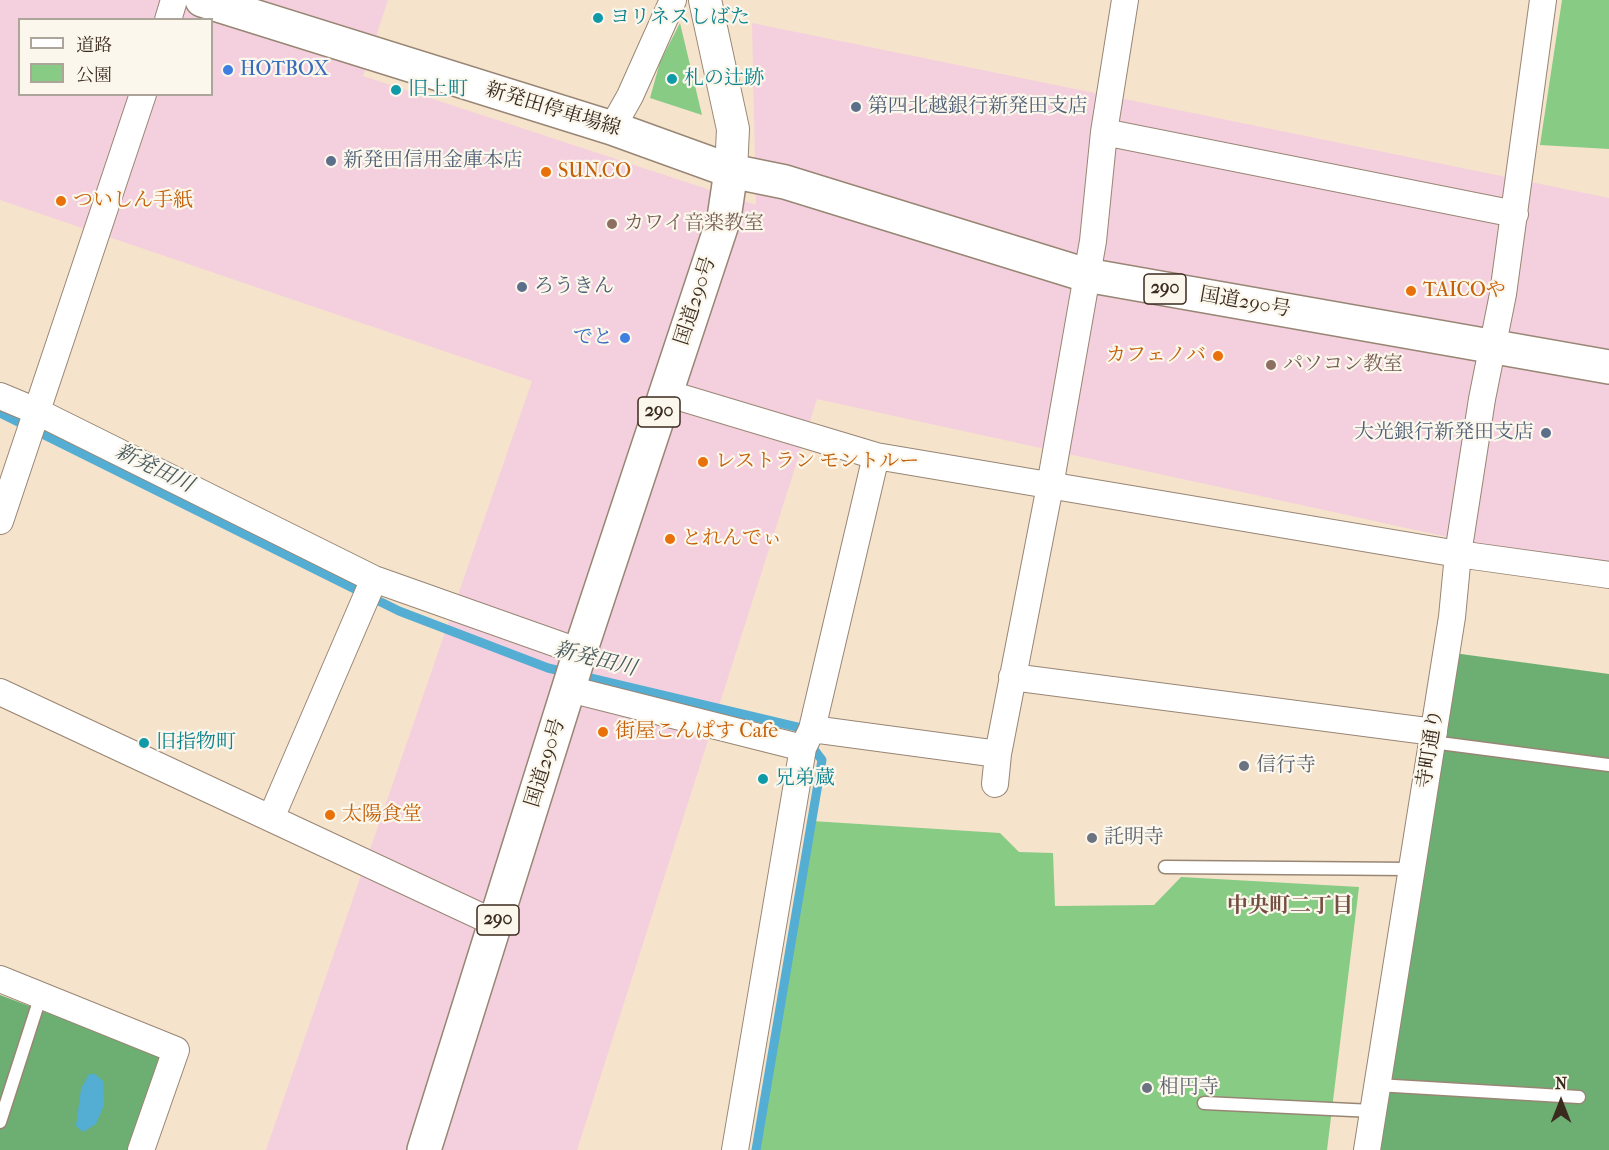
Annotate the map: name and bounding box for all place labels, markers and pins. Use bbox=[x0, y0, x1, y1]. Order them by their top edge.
place label: ヨリネスしばた bbox=[610, 6, 750, 30]
marker: ヨリネスしばた bbox=[591, 11, 605, 25]
place label: HOTBOX bbox=[240, 58, 329, 82]
marker: HOTBOX bbox=[221, 63, 235, 77]
place label: 札の辻跡 bbox=[684, 67, 764, 91]
marker: 札の辻跡 bbox=[665, 72, 679, 86]
place label: 旧上町 bbox=[408, 78, 468, 102]
marker: 旧上町 bbox=[389, 83, 403, 97]
place label: 第四北越銀行新発田支店 bbox=[868, 95, 1088, 119]
marker: 第四北越銀行新発田支店 bbox=[849, 100, 863, 114]
place label: 新発田信用金庫本店 bbox=[343, 149, 523, 173]
marker: 新発田信用金庫本店 bbox=[324, 154, 338, 168]
place label: SUN.CO bbox=[558, 160, 631, 184]
marker: SUN.CO bbox=[539, 165, 553, 179]
place label: ついしん手紙 bbox=[73, 189, 193, 213]
marker: ついしん手紙 bbox=[54, 194, 68, 208]
place label: カワイ音楽教室 bbox=[624, 212, 764, 236]
marker: カワイ音楽教室 bbox=[605, 217, 619, 231]
place label: ろうきん bbox=[534, 275, 614, 299]
place label: TAICOや bbox=[1423, 279, 1506, 303]
marker: ろうきん bbox=[515, 280, 529, 294]
marker: TAICOや bbox=[1404, 284, 1418, 298]
place label: でと bbox=[573, 326, 613, 350]
marker: でと bbox=[618, 331, 632, 345]
place label: カフェノバ bbox=[1106, 344, 1206, 368]
marker: カフェノバ bbox=[1211, 349, 1225, 363]
place label: パソコン教室 bbox=[1283, 353, 1403, 377]
marker: パソコン教室 bbox=[1264, 358, 1278, 372]
place label: 大光銀行新発田支店 bbox=[1354, 421, 1534, 445]
marker: 大光銀行新発田支店 bbox=[1539, 426, 1553, 440]
place label: レストラン モントルー bbox=[715, 450, 919, 474]
marker: レストラン モントルー bbox=[696, 455, 710, 469]
place label: とれんでぃ bbox=[682, 527, 782, 551]
marker: とれんでぃ bbox=[663, 532, 677, 546]
place label: 街屋こんぱす Cafe bbox=[615, 720, 778, 744]
marker: 街屋こんぱす Cafe bbox=[596, 725, 610, 739]
place label: 旧指物町 bbox=[156, 731, 236, 755]
marker: 旧指物町 bbox=[137, 736, 151, 750]
place label: 信行寺 bbox=[1256, 754, 1316, 778]
marker: 信行寺 bbox=[1237, 759, 1251, 773]
place label: 兄弟蔵 bbox=[775, 767, 835, 791]
marker: 兄弟蔵 bbox=[756, 772, 770, 786]
place label: 太陽食堂 bbox=[342, 803, 422, 827]
marker: 太陽食堂 bbox=[323, 808, 337, 822]
place label: 託明寺 bbox=[1104, 826, 1164, 850]
marker: 託明寺 bbox=[1085, 831, 1099, 845]
place label: 相円寺 bbox=[1159, 1076, 1219, 1100]
marker: 相円寺 bbox=[1140, 1081, 1154, 1095]

